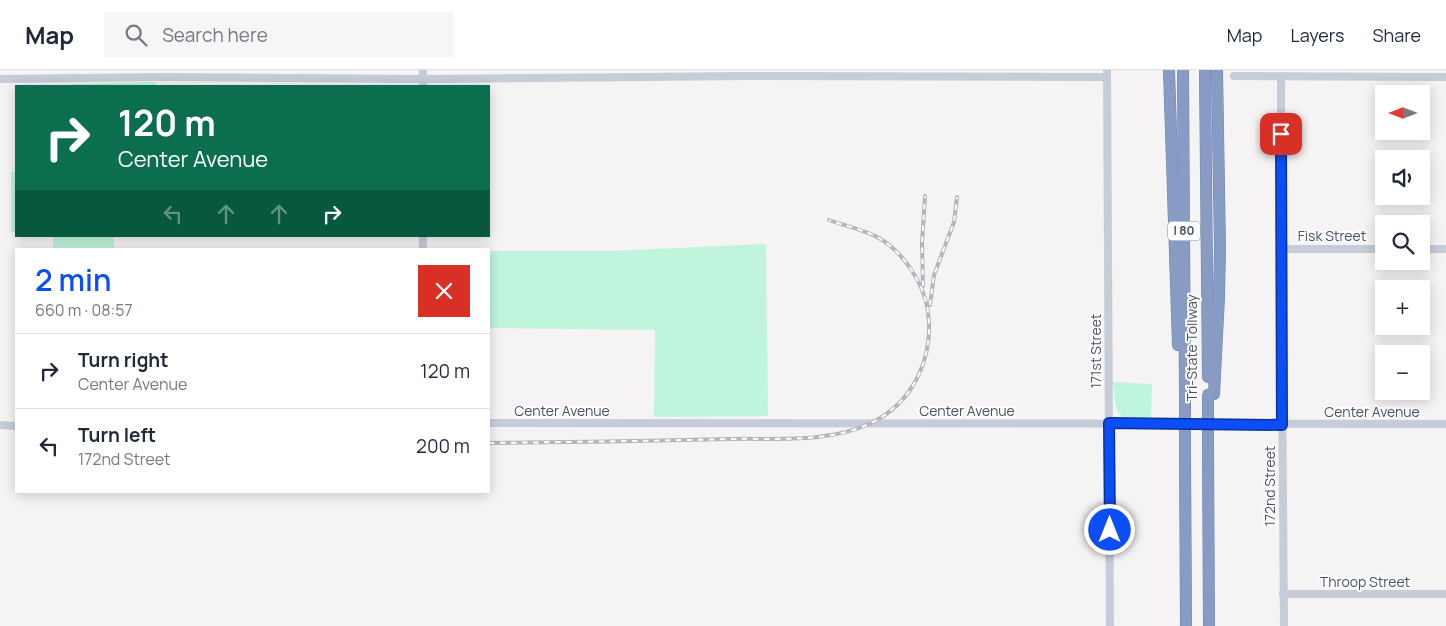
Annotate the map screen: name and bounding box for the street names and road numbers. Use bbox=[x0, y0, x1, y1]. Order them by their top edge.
road number: I 80 bbox=[1168, 222, 1200, 240]
street label: Fisk Street bbox=[1298, 226, 1367, 245]
street label: Tri-State Tollway bbox=[1182, 294, 1201, 402]
street label: 171st Street bbox=[1086, 313, 1105, 388]
street label: Center Avenue bbox=[514, 401, 610, 420]
street label: Center Avenue bbox=[919, 401, 1015, 420]
street label: Center Avenue bbox=[1324, 402, 1420, 421]
street label: 172nd Street bbox=[1260, 445, 1279, 526]
street label: Throop Street bbox=[1320, 572, 1411, 591]

